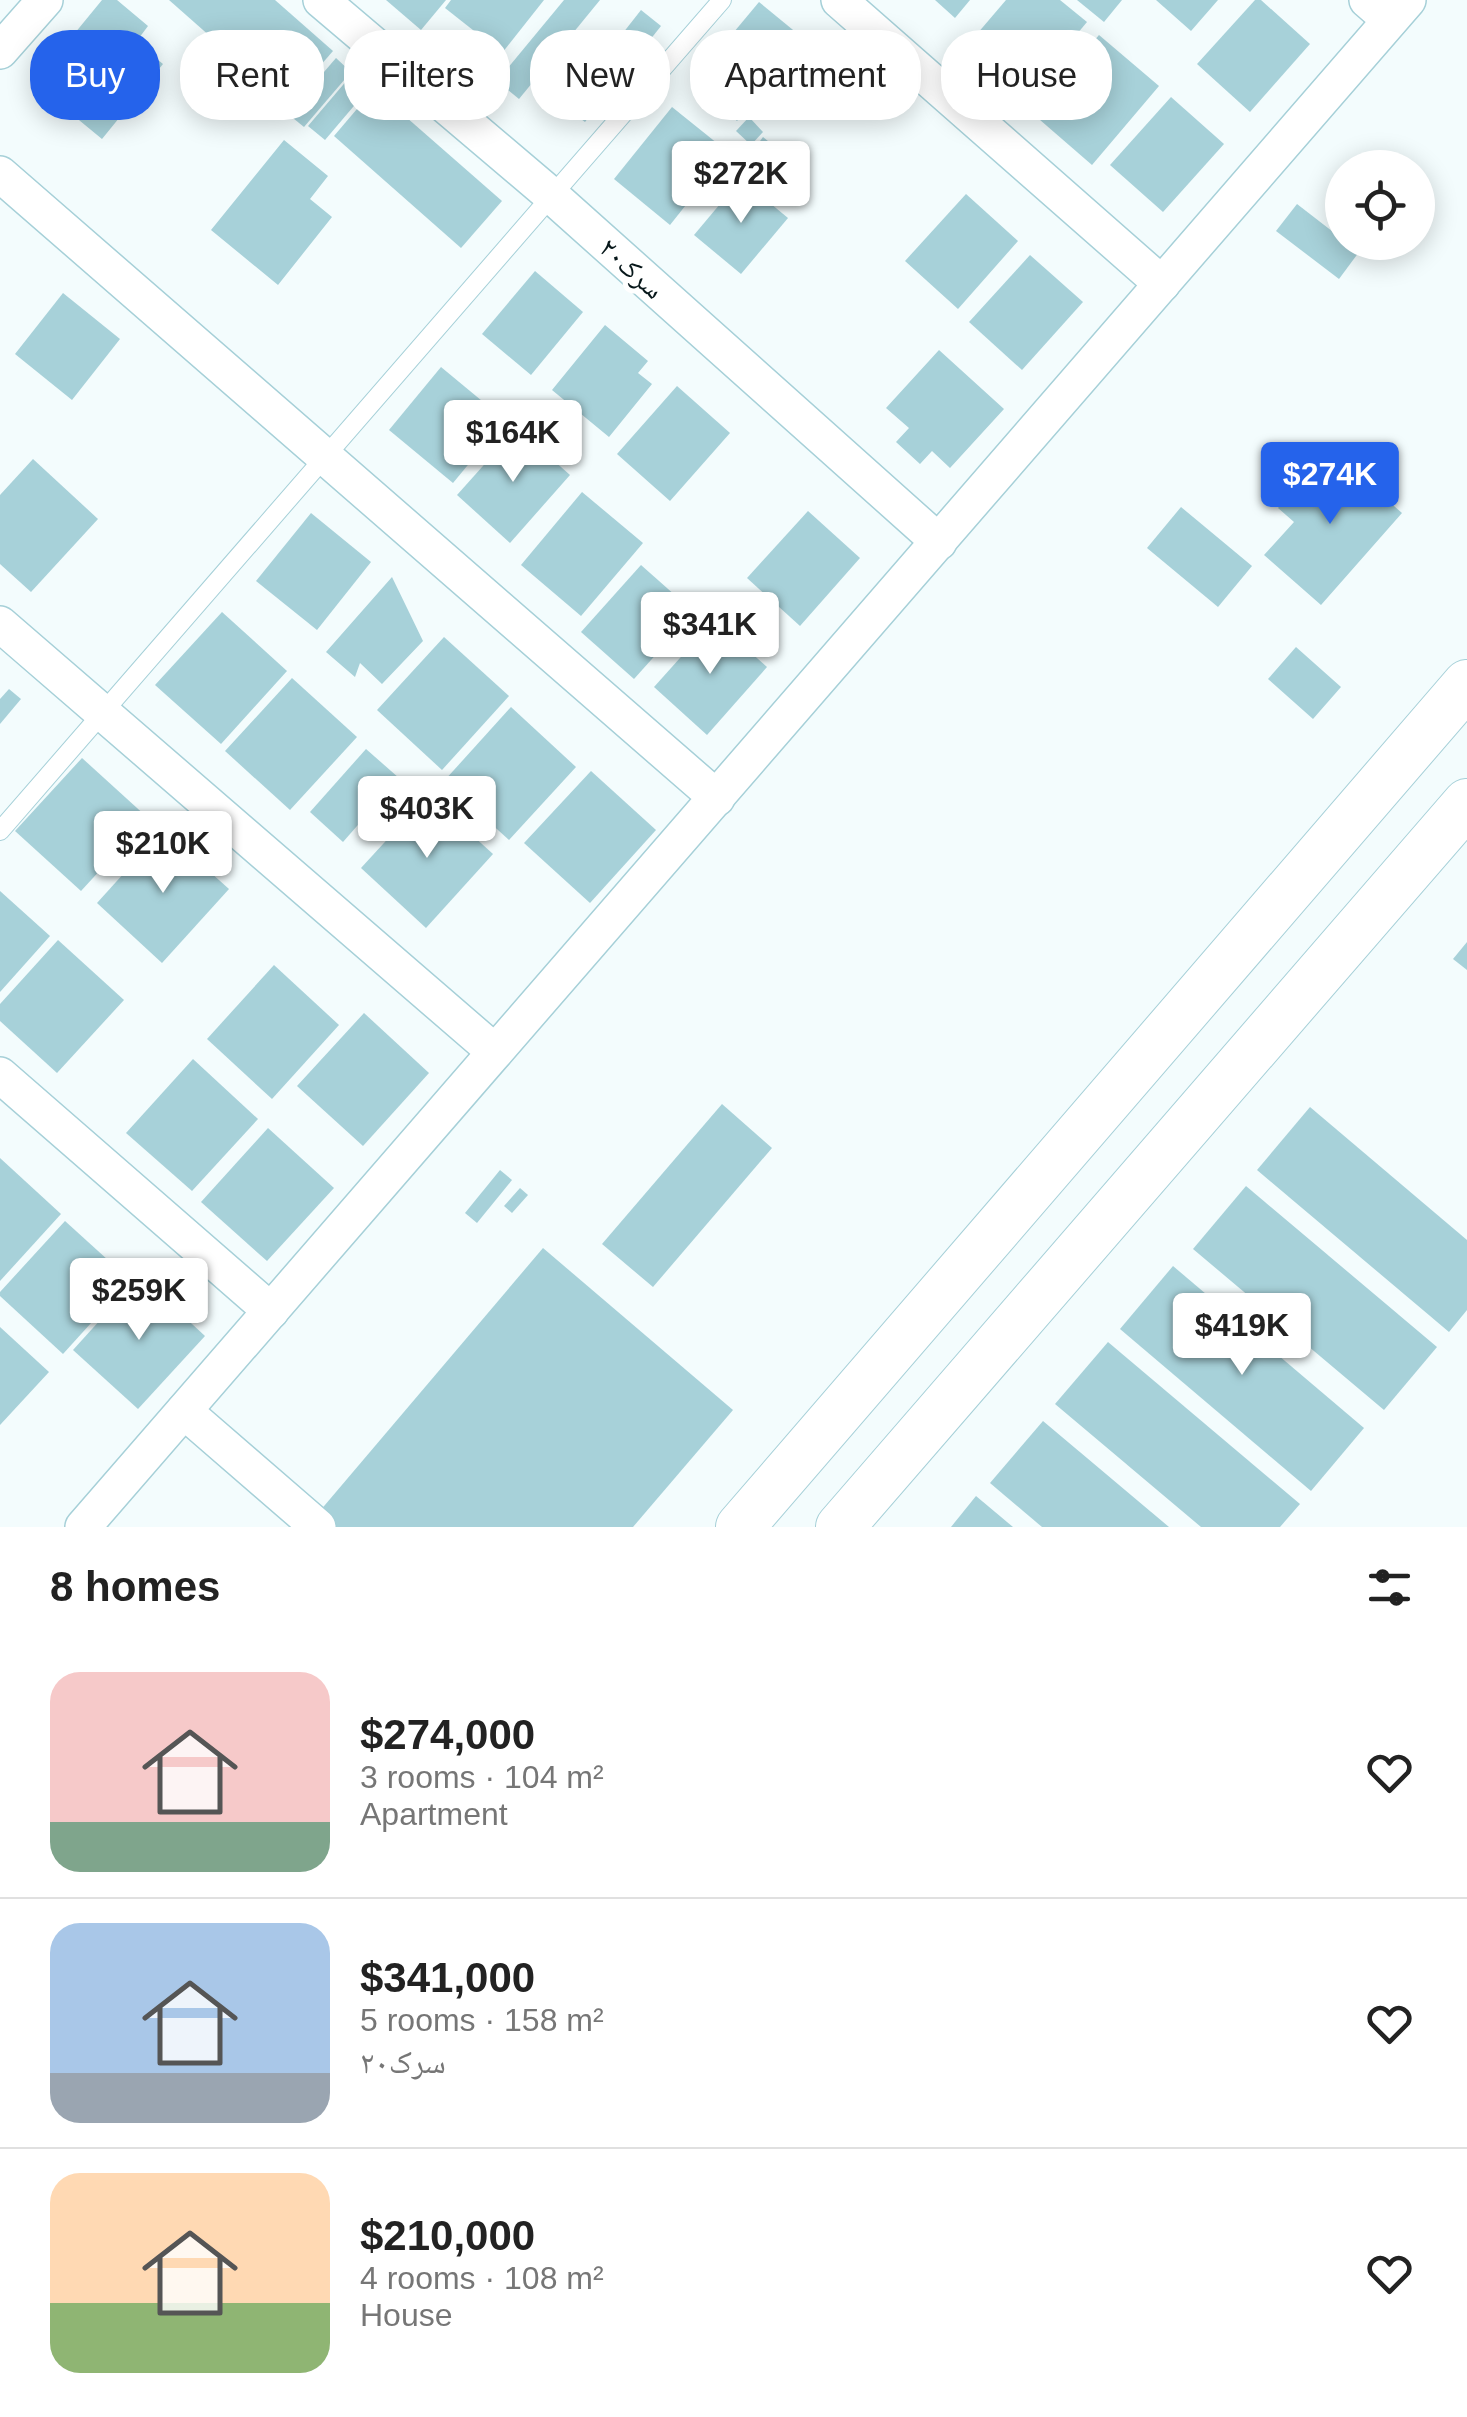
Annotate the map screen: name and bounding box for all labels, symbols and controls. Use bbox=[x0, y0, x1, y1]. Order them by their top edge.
chip: Buy bbox=[30, 30, 160, 120]
chip: Rent bbox=[180, 30, 324, 120]
chip: Filters bbox=[344, 30, 510, 120]
chip: New bbox=[530, 30, 670, 120]
chip: Apartment bbox=[690, 30, 921, 120]
chip: House bbox=[941, 30, 1112, 120]
pin: $272K bbox=[671, 141, 811, 226]
map controls bbox=[1325, 150, 1435, 260]
button: locate bbox=[1325, 150, 1435, 260]
text: $272K bbox=[694, 155, 788, 191]
street label: سرک۲۰ bbox=[593, 232, 670, 305]
pin: $164K bbox=[443, 400, 583, 485]
text: $164K bbox=[466, 414, 560, 450]
pin: $274K bbox=[1260, 442, 1400, 527]
text: $274K bbox=[1283, 456, 1377, 492]
pin: $341K bbox=[640, 592, 780, 677]
text: $341K bbox=[663, 606, 757, 642]
pin: $403K bbox=[357, 776, 497, 861]
text: $403K bbox=[380, 790, 474, 826]
pin: $210K bbox=[93, 811, 233, 896]
text: $210K bbox=[116, 825, 210, 861]
pin: $259K bbox=[69, 1258, 209, 1343]
text: $259K bbox=[92, 1272, 186, 1308]
pin: $419K bbox=[1172, 1293, 1312, 1378]
text: $419K bbox=[1195, 1307, 1289, 1343]
icon: filters bbox=[1362, 1560, 1417, 1615]
text: 8 homes bbox=[50, 1563, 220, 1610]
text: $274,000 bbox=[360, 1711, 535, 1758]
icon: home bbox=[130, 1712, 250, 1832]
icon: heart bbox=[1362, 1745, 1417, 1800]
text: 3 rooms · 104 m² bbox=[360, 1759, 604, 1795]
text: Apartment bbox=[360, 1796, 508, 1832]
text: $341,000 bbox=[360, 1954, 535, 2001]
icon: home bbox=[130, 1963, 250, 2083]
icon: heart bbox=[1362, 1996, 1417, 2051]
text: 5 rooms · 158 m² bbox=[360, 2002, 604, 2038]
text: سرک۲۰ bbox=[360, 2044, 446, 2080]
text: $210,000 bbox=[360, 2212, 535, 2259]
icon: home bbox=[130, 2213, 250, 2333]
icon: heart bbox=[1362, 2246, 1417, 2301]
text: 4 rooms · 108 m² bbox=[360, 2260, 604, 2296]
text: House bbox=[360, 2297, 453, 2333]

